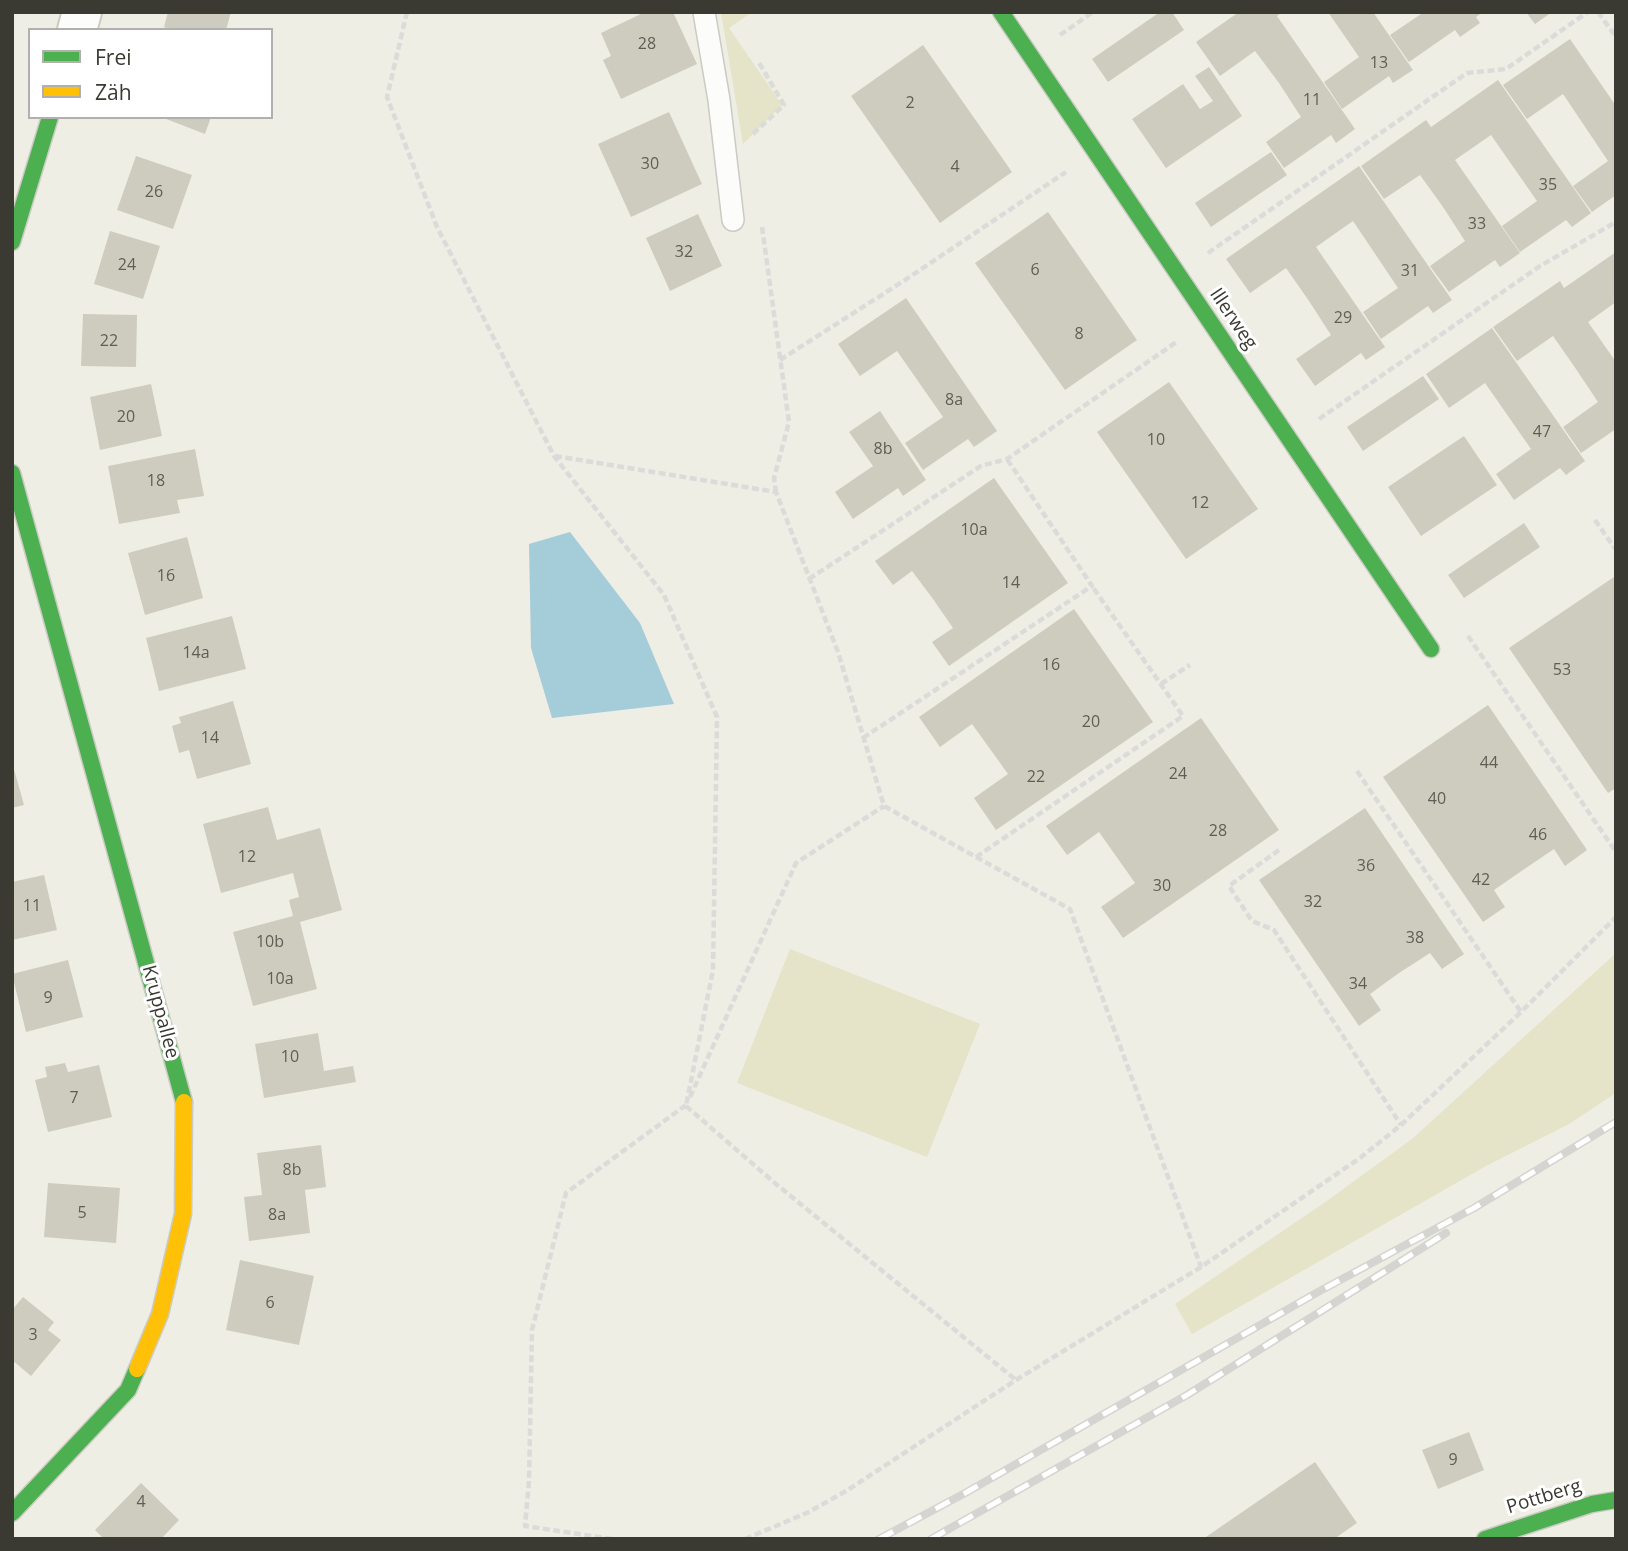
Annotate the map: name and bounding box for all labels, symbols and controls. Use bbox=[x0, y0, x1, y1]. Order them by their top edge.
legend bbox=[28, 28, 273, 119]
house number: 28 bbox=[638, 34, 656, 54]
text: Frei bbox=[95, 43, 132, 71]
house number: 13 bbox=[1370, 53, 1388, 73]
text: Zäh bbox=[95, 78, 132, 106]
house number: 11 bbox=[1303, 90, 1321, 110]
house number: 2 bbox=[905, 93, 915, 113]
house number: 30 bbox=[641, 154, 659, 174]
house number: 4 bbox=[950, 157, 960, 177]
house number: 35 bbox=[1539, 175, 1557, 195]
house number: 26 bbox=[145, 182, 163, 202]
house number: 33 bbox=[1468, 214, 1486, 234]
house number: 32 bbox=[675, 242, 693, 262]
house number: 24 bbox=[118, 255, 136, 275]
house number: 6 bbox=[1030, 260, 1040, 280]
house number: 31 bbox=[1401, 261, 1419, 281]
street label: Illerweg bbox=[1204, 284, 1262, 354]
house number: 29 bbox=[1334, 308, 1352, 328]
house number: 8 bbox=[1074, 324, 1084, 344]
house number: 22 bbox=[100, 331, 118, 351]
house number: 8a bbox=[945, 390, 963, 410]
house number: 20 bbox=[117, 407, 135, 427]
house number: 47 bbox=[1533, 422, 1551, 442]
house number: 10 bbox=[1147, 430, 1165, 450]
house number: 8b bbox=[874, 439, 892, 459]
house number: 18 bbox=[147, 471, 165, 491]
house number: 12 bbox=[1191, 493, 1209, 513]
house number: 10a bbox=[960, 520, 988, 540]
house number: 16 bbox=[157, 566, 175, 586]
house number: 14 bbox=[1002, 573, 1020, 593]
house number: 14a bbox=[182, 643, 210, 663]
house number: 16 bbox=[1042, 655, 1060, 675]
house number: 53 bbox=[1553, 660, 1571, 680]
house number: 20 bbox=[1082, 712, 1100, 732]
house number: 14 bbox=[201, 728, 219, 748]
house number: 44 bbox=[1480, 753, 1498, 773]
house number: 24 bbox=[1169, 764, 1187, 784]
house number: 22 bbox=[1027, 767, 1045, 787]
house number: 40 bbox=[1428, 789, 1446, 809]
house number: 28 bbox=[1209, 821, 1227, 841]
house number: 46 bbox=[1529, 825, 1547, 845]
house number: 12 bbox=[238, 847, 256, 867]
house number: 36 bbox=[1357, 856, 1375, 876]
house number: 42 bbox=[1472, 870, 1490, 890]
house number: 30 bbox=[1153, 876, 1171, 896]
house number: 32 bbox=[1304, 892, 1322, 912]
house number: 11 bbox=[23, 896, 41, 916]
house number: 38 bbox=[1406, 928, 1424, 948]
house number: 10b bbox=[256, 932, 284, 952]
street label: Kruppallee bbox=[137, 963, 183, 1061]
house number: 10a bbox=[266, 969, 294, 989]
house number: 34 bbox=[1349, 974, 1367, 994]
house number: 9 bbox=[43, 988, 53, 1008]
house number: 10 bbox=[281, 1047, 299, 1067]
house number: 7 bbox=[69, 1088, 79, 1108]
house number: 8b bbox=[283, 1160, 301, 1180]
house number: 5 bbox=[77, 1203, 87, 1223]
house number: 8a bbox=[268, 1205, 286, 1225]
house number: 6 bbox=[265, 1293, 275, 1313]
house number: 3 bbox=[28, 1325, 38, 1345]
house number: 9 bbox=[1448, 1450, 1458, 1470]
street label: Pottberg bbox=[1504, 1475, 1584, 1519]
house number: 4 bbox=[136, 1492, 146, 1512]

